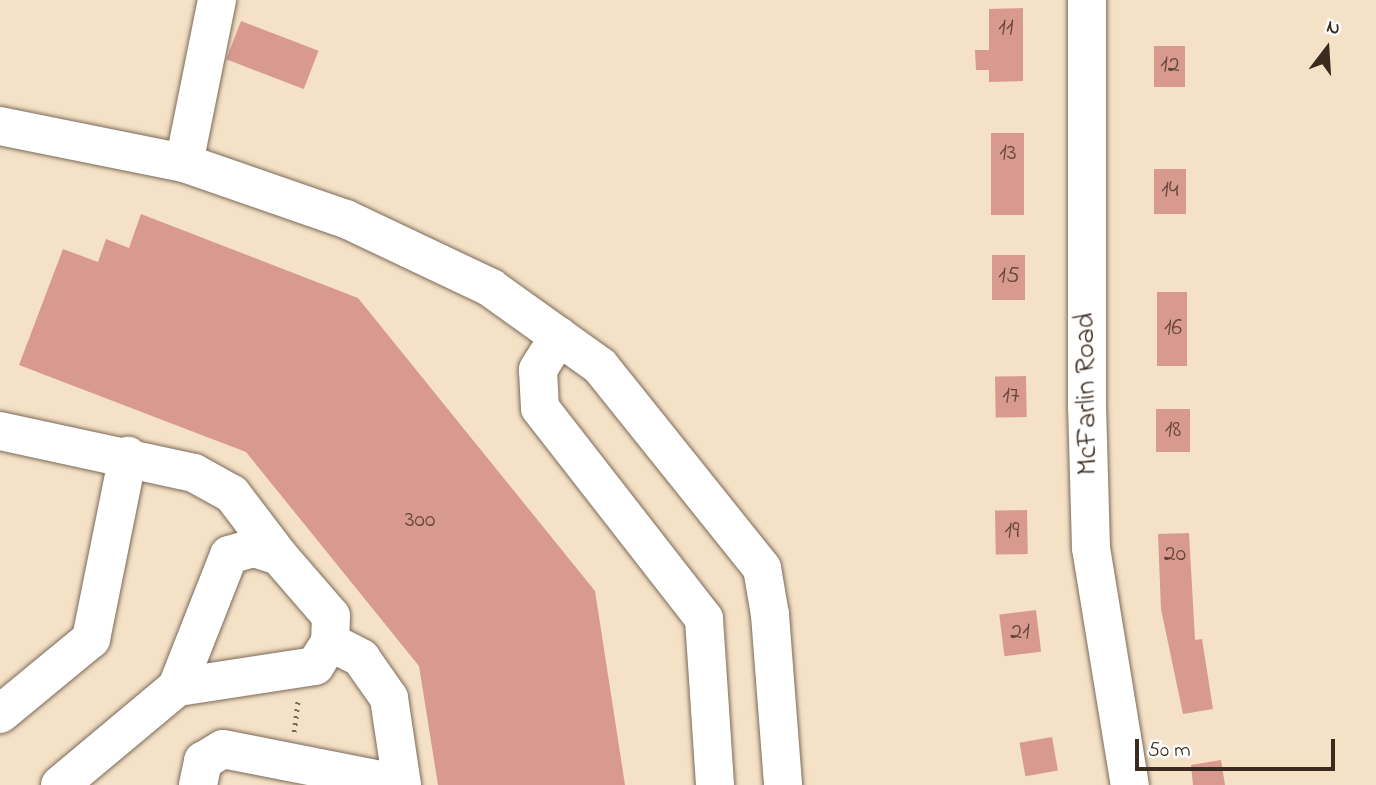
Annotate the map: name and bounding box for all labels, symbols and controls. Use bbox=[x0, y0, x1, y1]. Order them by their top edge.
north arrow bbox=[1292, 14, 1362, 84]
text: N bbox=[1323, 14, 1343, 43]
house number: 11 bbox=[998, 15, 1014, 43]
house number: 12 bbox=[1160, 52, 1180, 80]
house number: 13 bbox=[999, 140, 1017, 168]
house number: 14 bbox=[1161, 177, 1179, 205]
house number: 15 bbox=[998, 263, 1020, 291]
street label: McFarlin Road bbox=[1070, 312, 1106, 476]
house number: 16 bbox=[1164, 315, 1182, 343]
house number: 17 bbox=[1002, 383, 1020, 411]
house number: 18 bbox=[1165, 417, 1181, 445]
house number: 300 bbox=[405, 507, 435, 535]
house number: 19 bbox=[1005, 518, 1019, 546]
house number: 20 bbox=[1164, 541, 1186, 569]
house number: 21 bbox=[1010, 619, 1030, 647]
scale bar bbox=[1138, 726, 1338, 770]
text: 50 m bbox=[1148, 736, 1191, 766]

